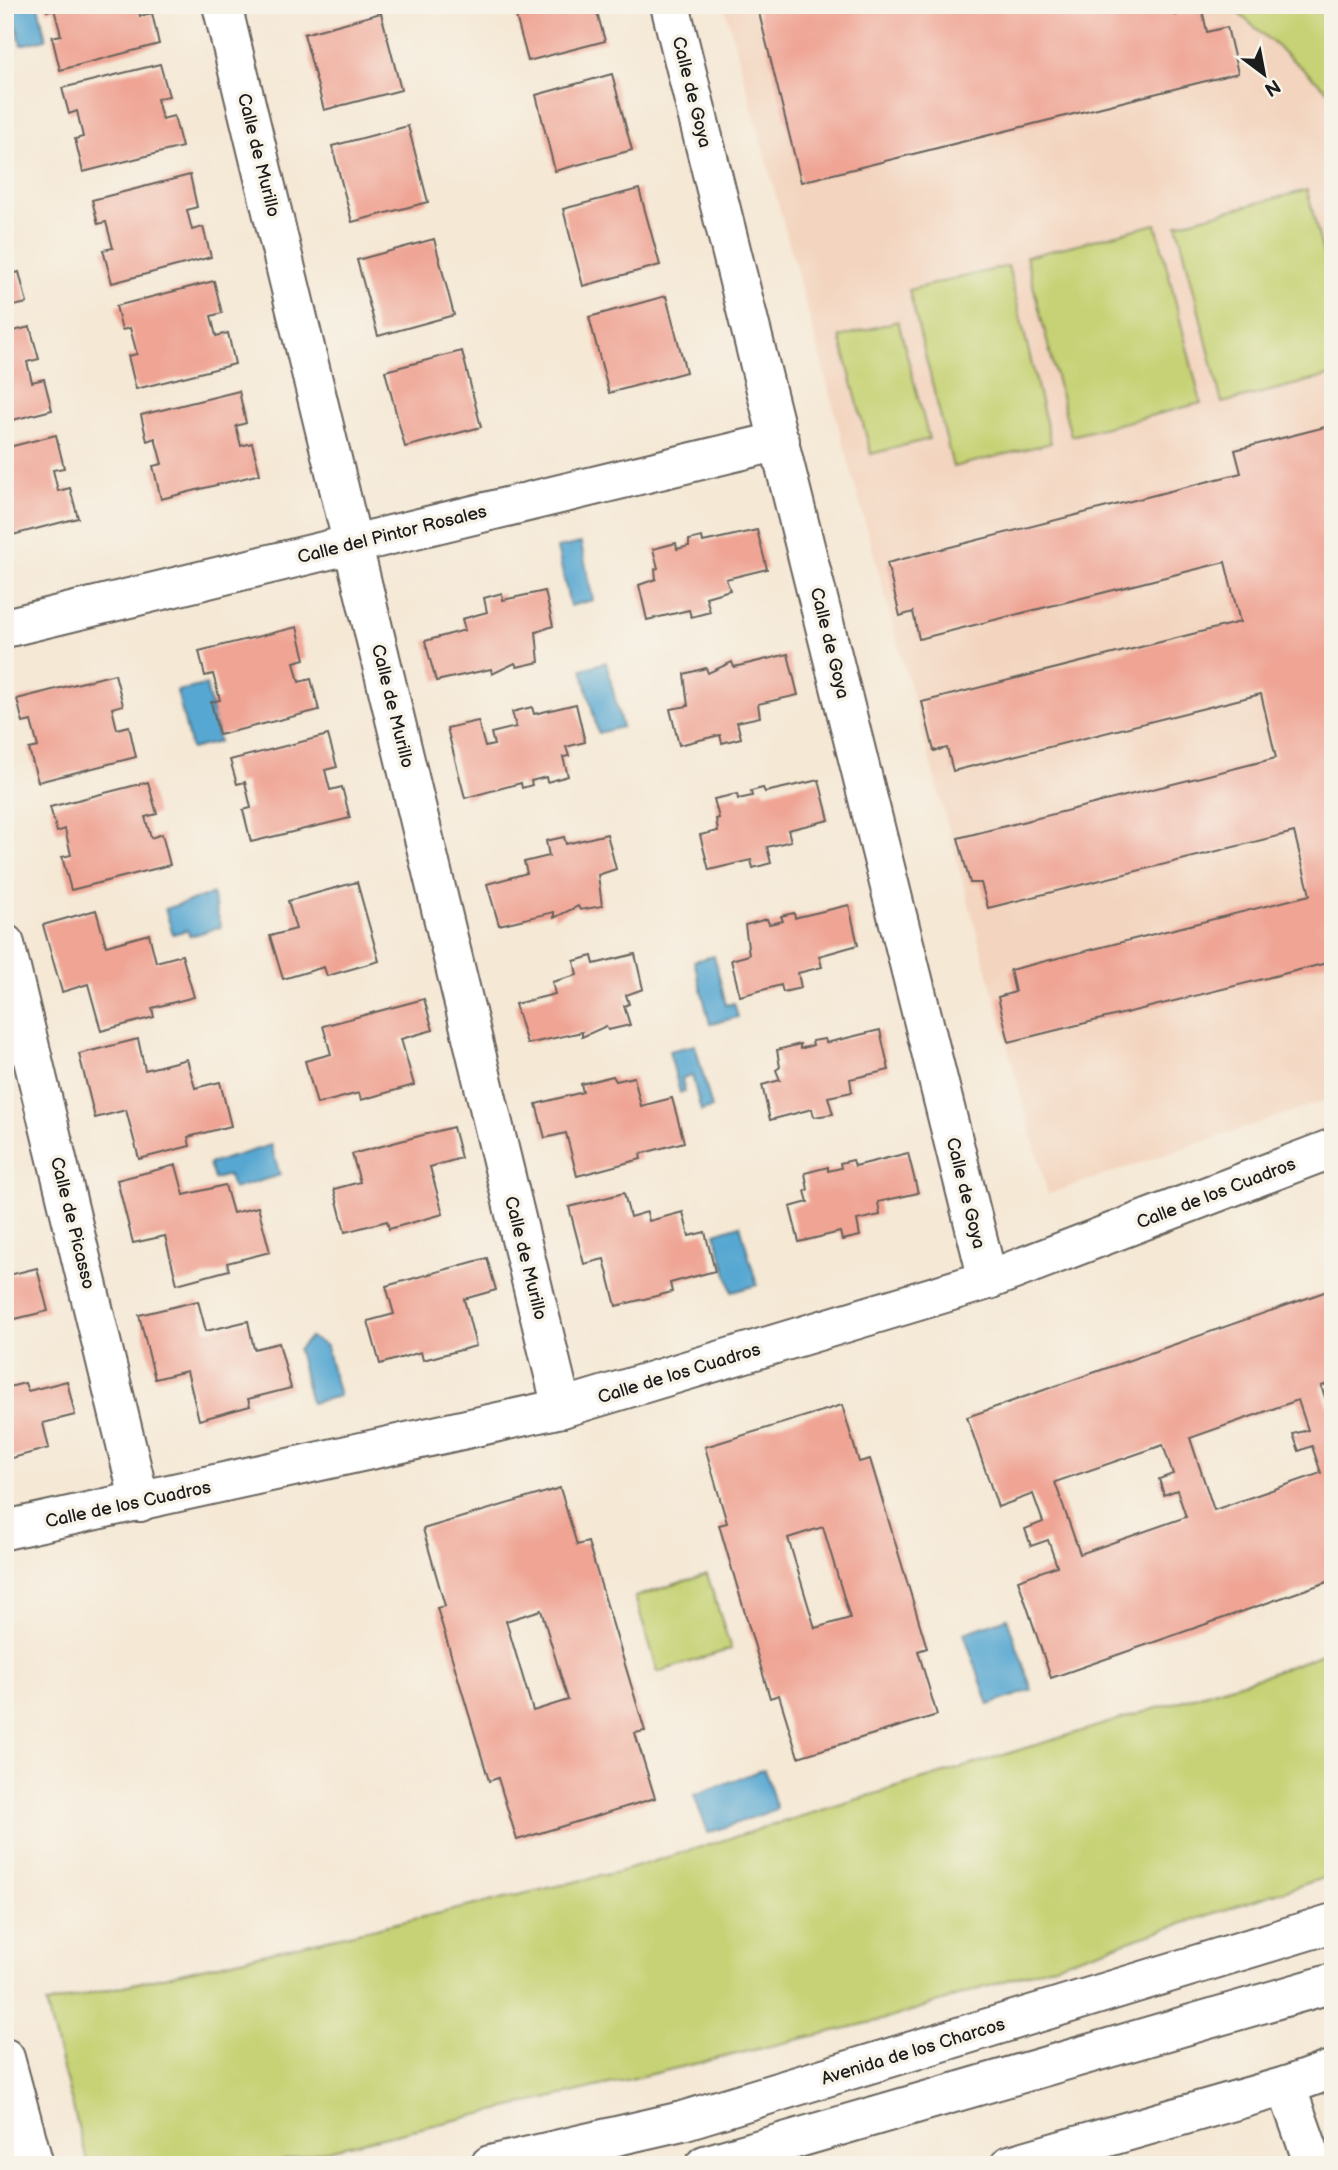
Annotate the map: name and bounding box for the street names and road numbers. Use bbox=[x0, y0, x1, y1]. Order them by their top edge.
street label: Calle de Goya bbox=[668, 34, 715, 150]
street label: Calle de Murillo bbox=[233, 91, 284, 219]
street label: Calle del Pintor Rosales bbox=[295, 501, 489, 568]
street label: Calle de Goya bbox=[806, 585, 853, 701]
street label: Calle de Murillo bbox=[367, 642, 418, 770]
street label: Calle de Goya bbox=[942, 1135, 989, 1251]
street label: Calle de los Cuadros bbox=[1134, 1153, 1299, 1234]
street label: Calle de Picasso bbox=[46, 1155, 99, 1291]
street label: Calle de Murillo bbox=[500, 1194, 551, 1322]
street label: Calle de los Cuadros bbox=[595, 1339, 763, 1408]
street label: Calle de los Cuadros bbox=[43, 1477, 213, 1532]
street label: Avenida de los Charcos bbox=[819, 2014, 1008, 2089]

